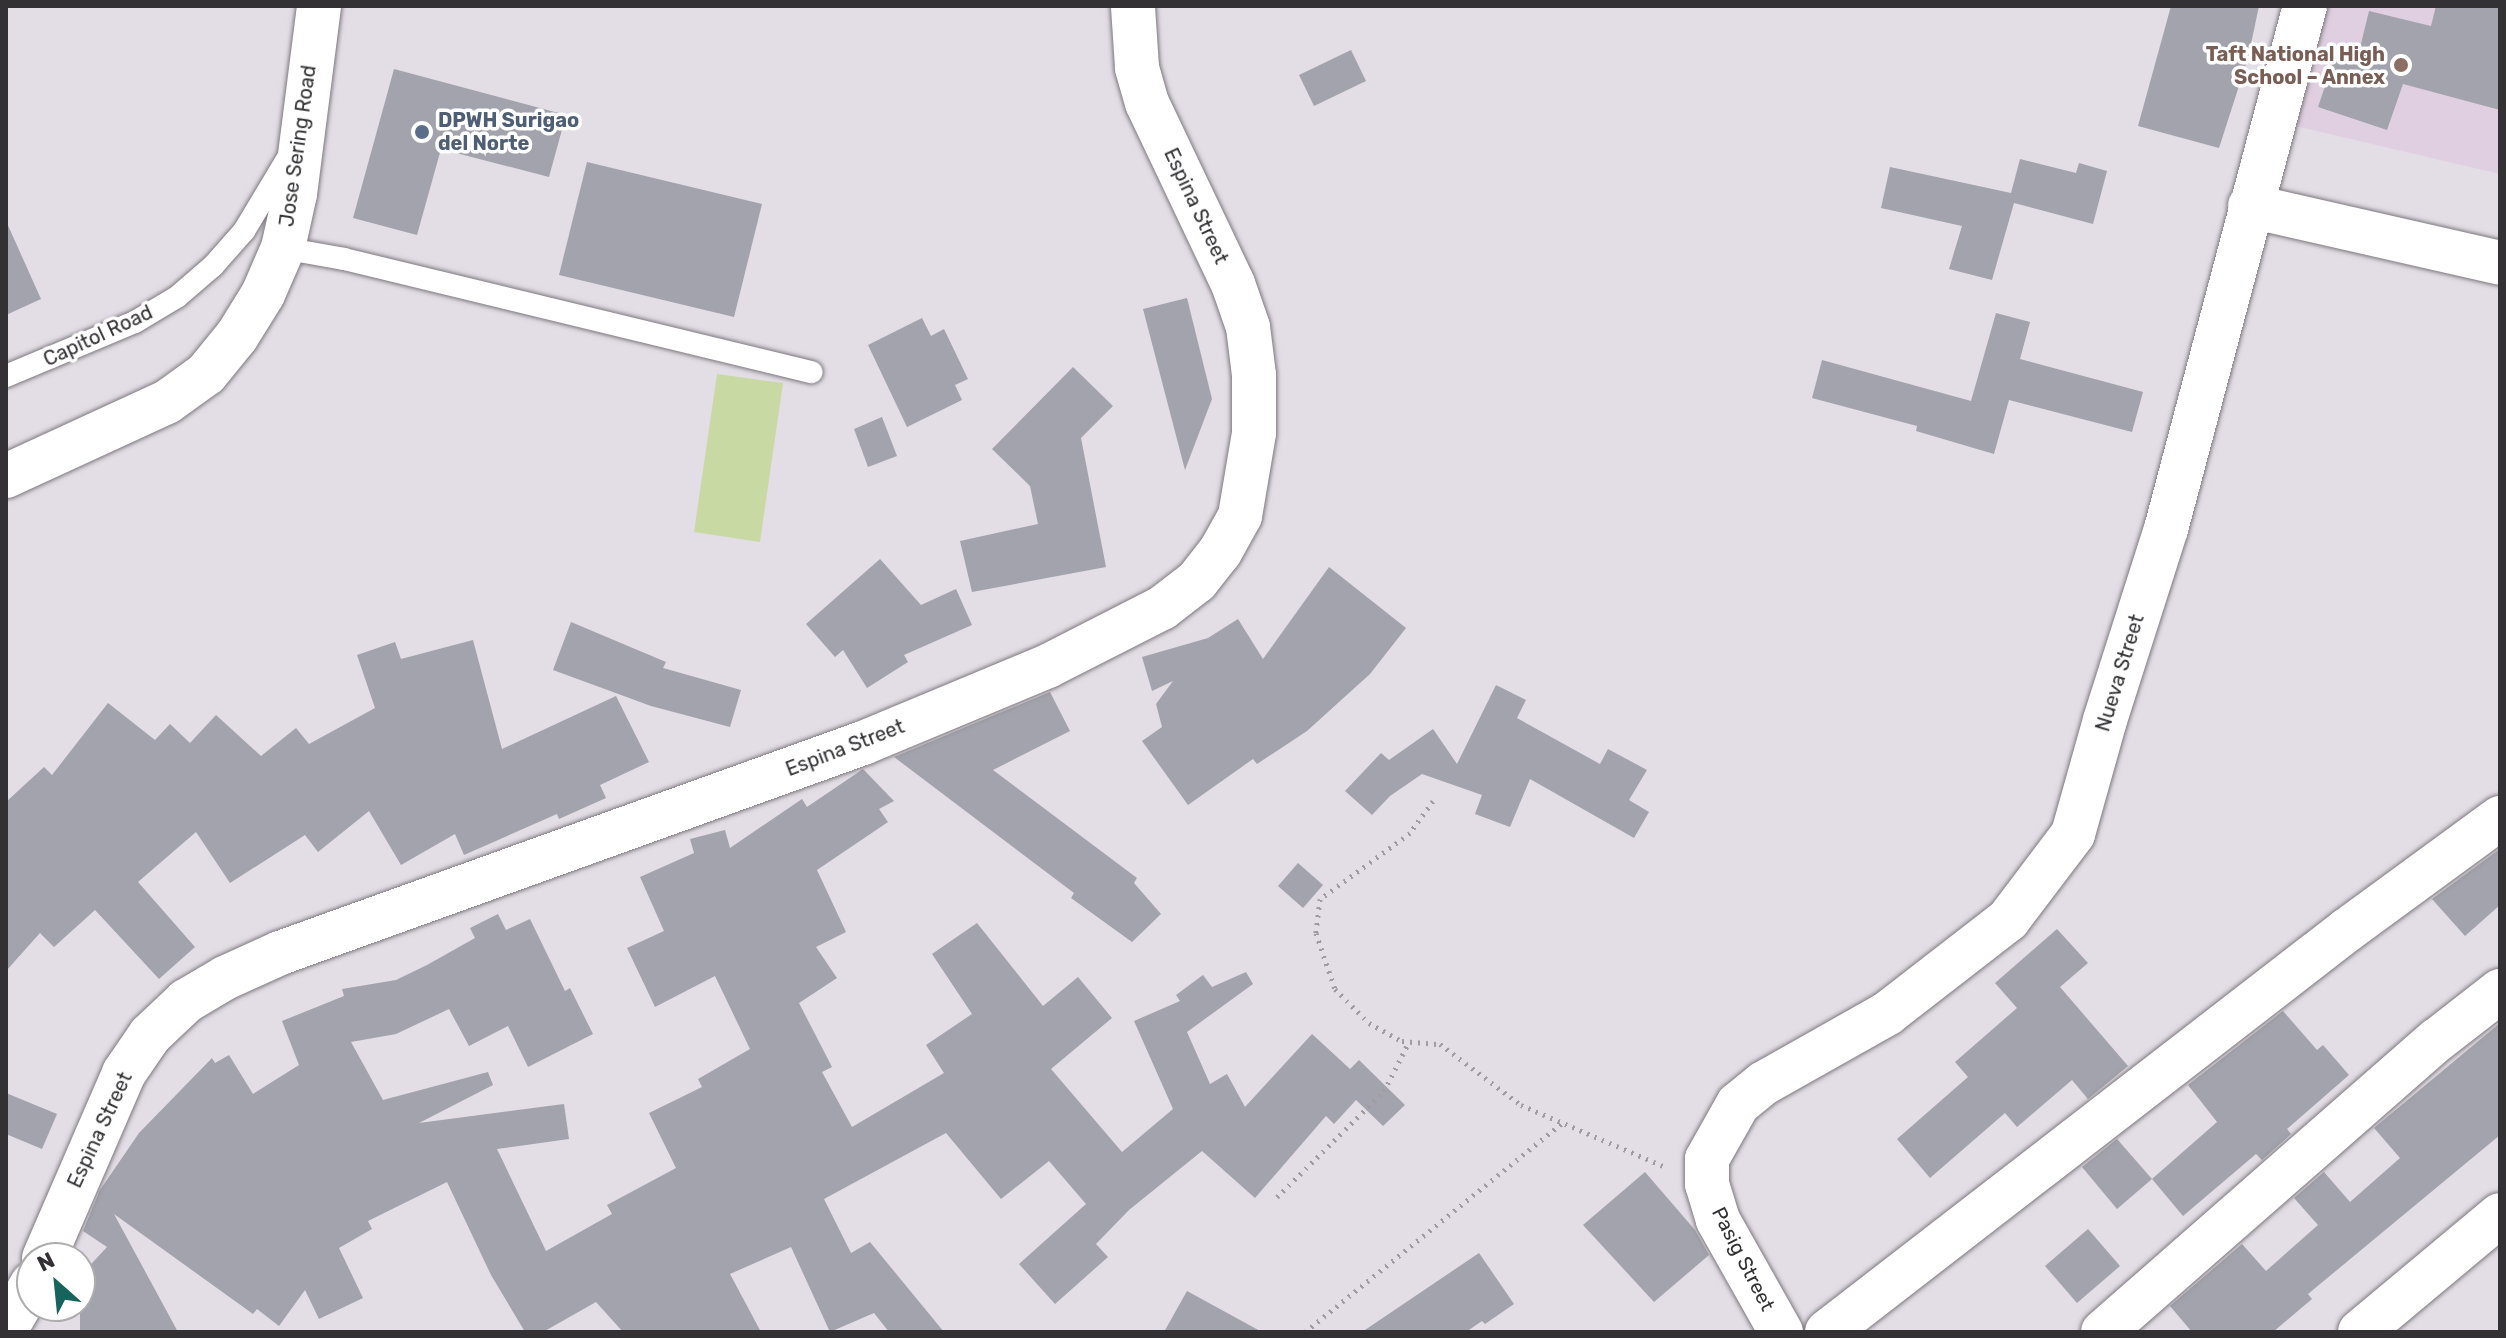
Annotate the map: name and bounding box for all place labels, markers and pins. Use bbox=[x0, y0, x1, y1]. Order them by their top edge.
place label: Taft National High School – Annex bbox=[2206, 42, 2385, 89]
marker: Taft National High School – Annex bbox=[2392, 56, 2410, 74]
place label: DPWH Surigao del Norte bbox=[438, 108, 579, 155]
marker: DPWH Surigao del Norte bbox=[413, 123, 431, 141]

